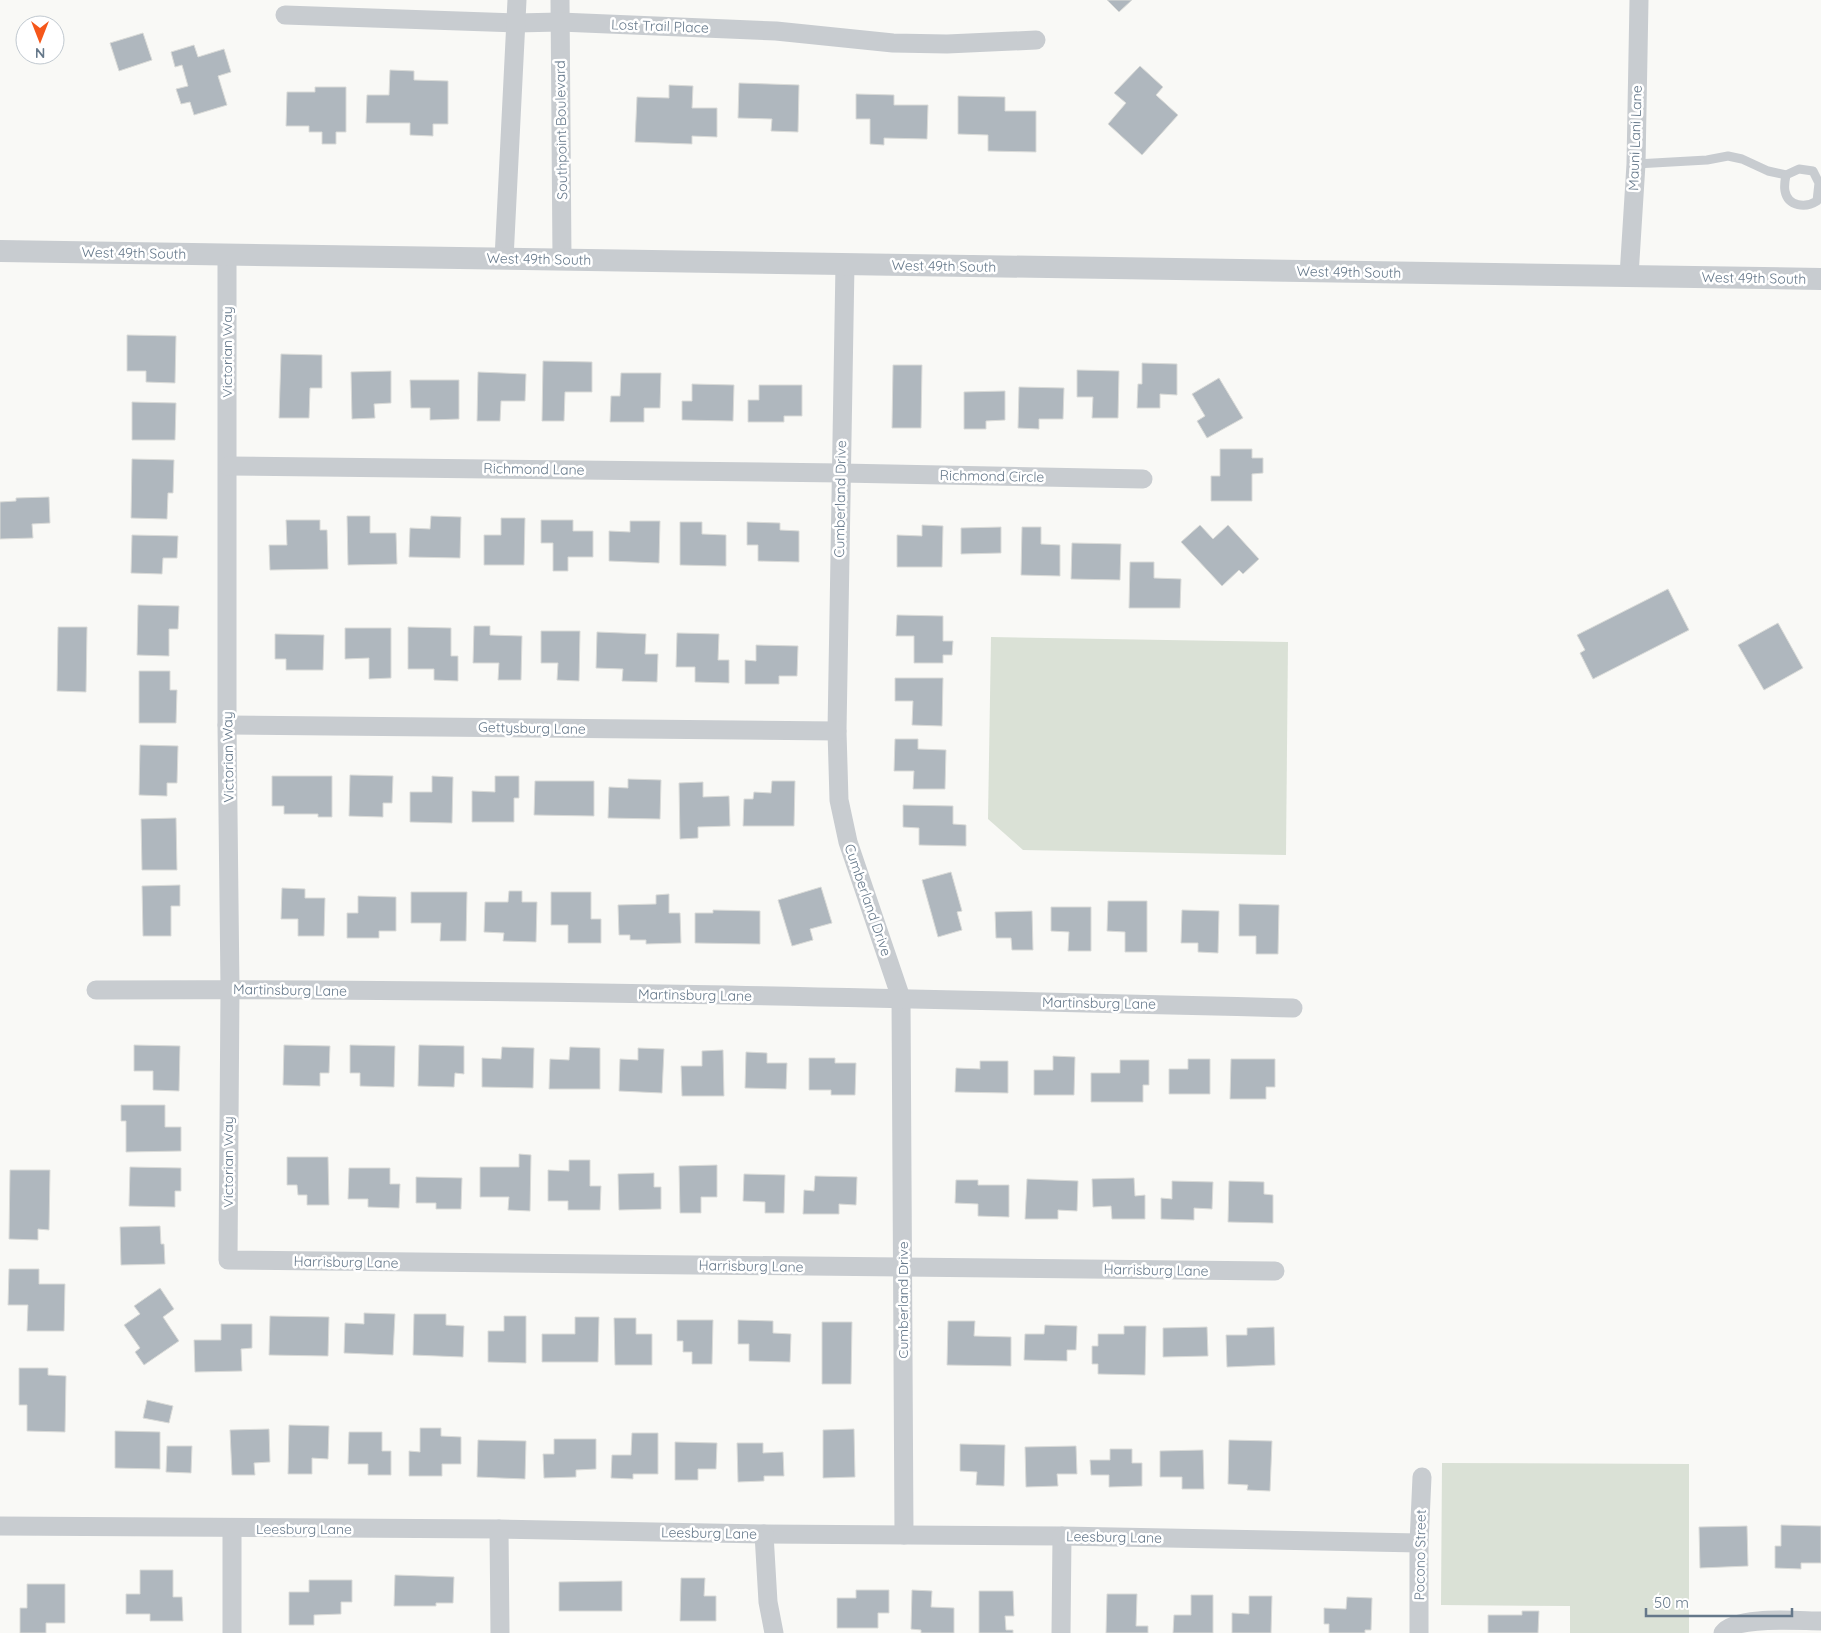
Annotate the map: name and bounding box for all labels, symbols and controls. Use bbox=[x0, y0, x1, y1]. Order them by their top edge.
north arrow bbox=[15, 15, 65, 65]
street label: Lost Trail Place bbox=[611, 15, 709, 37]
text: N bbox=[35, 44, 45, 62]
street label: Southpoint Boulevard bbox=[551, 60, 571, 200]
street label: Mauni Lani Lane bbox=[1624, 85, 1646, 191]
street label: West 49th South bbox=[81, 243, 187, 263]
street label: West 49th South bbox=[486, 249, 592, 269]
street label: West 49th South bbox=[891, 256, 997, 276]
street label: West 49th South bbox=[1296, 262, 1402, 282]
street label: West 49th South bbox=[1701, 268, 1807, 288]
street label: Victorian Way bbox=[218, 306, 236, 398]
street label: Cumberland Drive bbox=[830, 440, 850, 558]
street label: Richmond Lane bbox=[483, 459, 585, 479]
street label: Richmond Circle bbox=[940, 466, 1045, 486]
street label: Victorian Way bbox=[218, 711, 238, 803]
street label: Gettysburg Lane bbox=[478, 718, 586, 738]
street label: Cumberland Drive bbox=[840, 842, 896, 959]
street label: Martinsburg Lane bbox=[233, 980, 347, 1000]
street label: Martinsburg Lane bbox=[638, 985, 752, 1005]
street label: Martinsburg Lane bbox=[1042, 993, 1156, 1013]
street label: Victorian Way bbox=[219, 1116, 237, 1208]
street label: Cumberland Drive bbox=[894, 1241, 912, 1359]
street label: Harrisburg Lane bbox=[293, 1252, 399, 1272]
street label: Harrisburg Lane bbox=[698, 1256, 804, 1276]
street label: Harrisburg Lane bbox=[1103, 1260, 1209, 1280]
street label: Pocono Street bbox=[1410, 1509, 1430, 1601]
street label: Leesburg Lane bbox=[256, 1520, 352, 1538]
street label: Leesburg Lane bbox=[661, 1523, 757, 1543]
street label: Leesburg Lane bbox=[1066, 1527, 1162, 1547]
scale bar bbox=[1646, 1586, 1792, 1618]
text: 50 m bbox=[1654, 1593, 1689, 1612]

